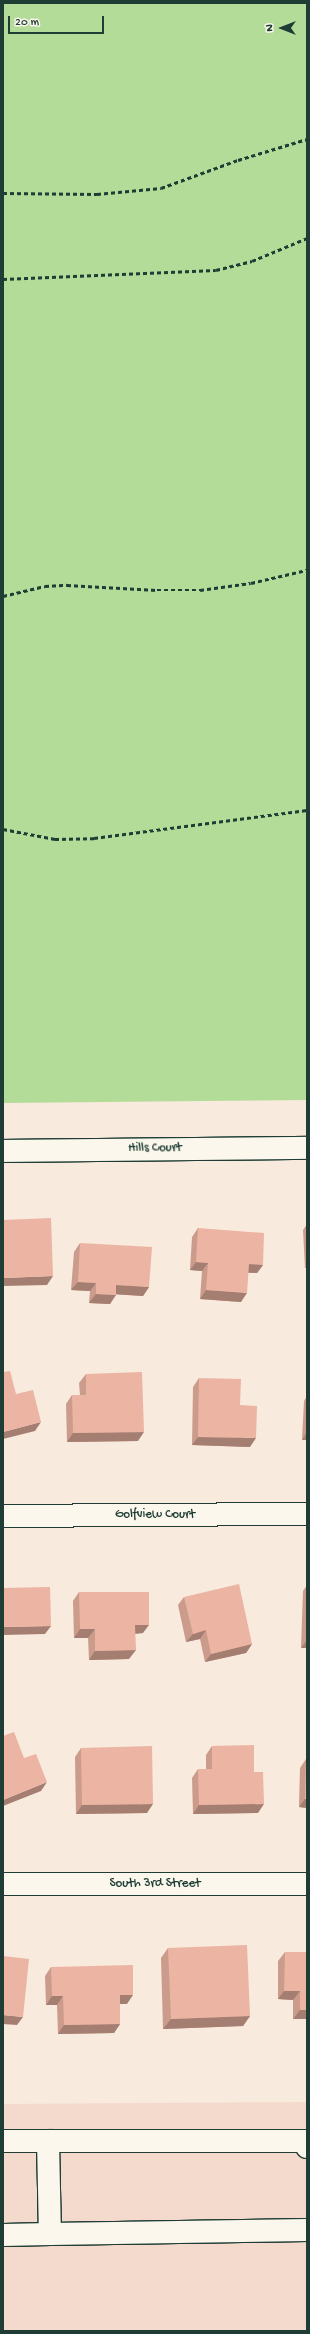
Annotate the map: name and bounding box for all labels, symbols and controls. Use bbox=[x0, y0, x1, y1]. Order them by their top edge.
scale bar bbox=[10, 8, 106, 34]
north arrow bbox=[262, 8, 302, 48]
text: 20 m bbox=[15, 16, 39, 30]
text: N bbox=[264, 24, 276, 32]
street label: Hills Court bbox=[128, 1141, 182, 1157]
street label: Golfview Court bbox=[115, 1507, 195, 1523]
street label: South 3rd Street bbox=[110, 1876, 200, 1892]

